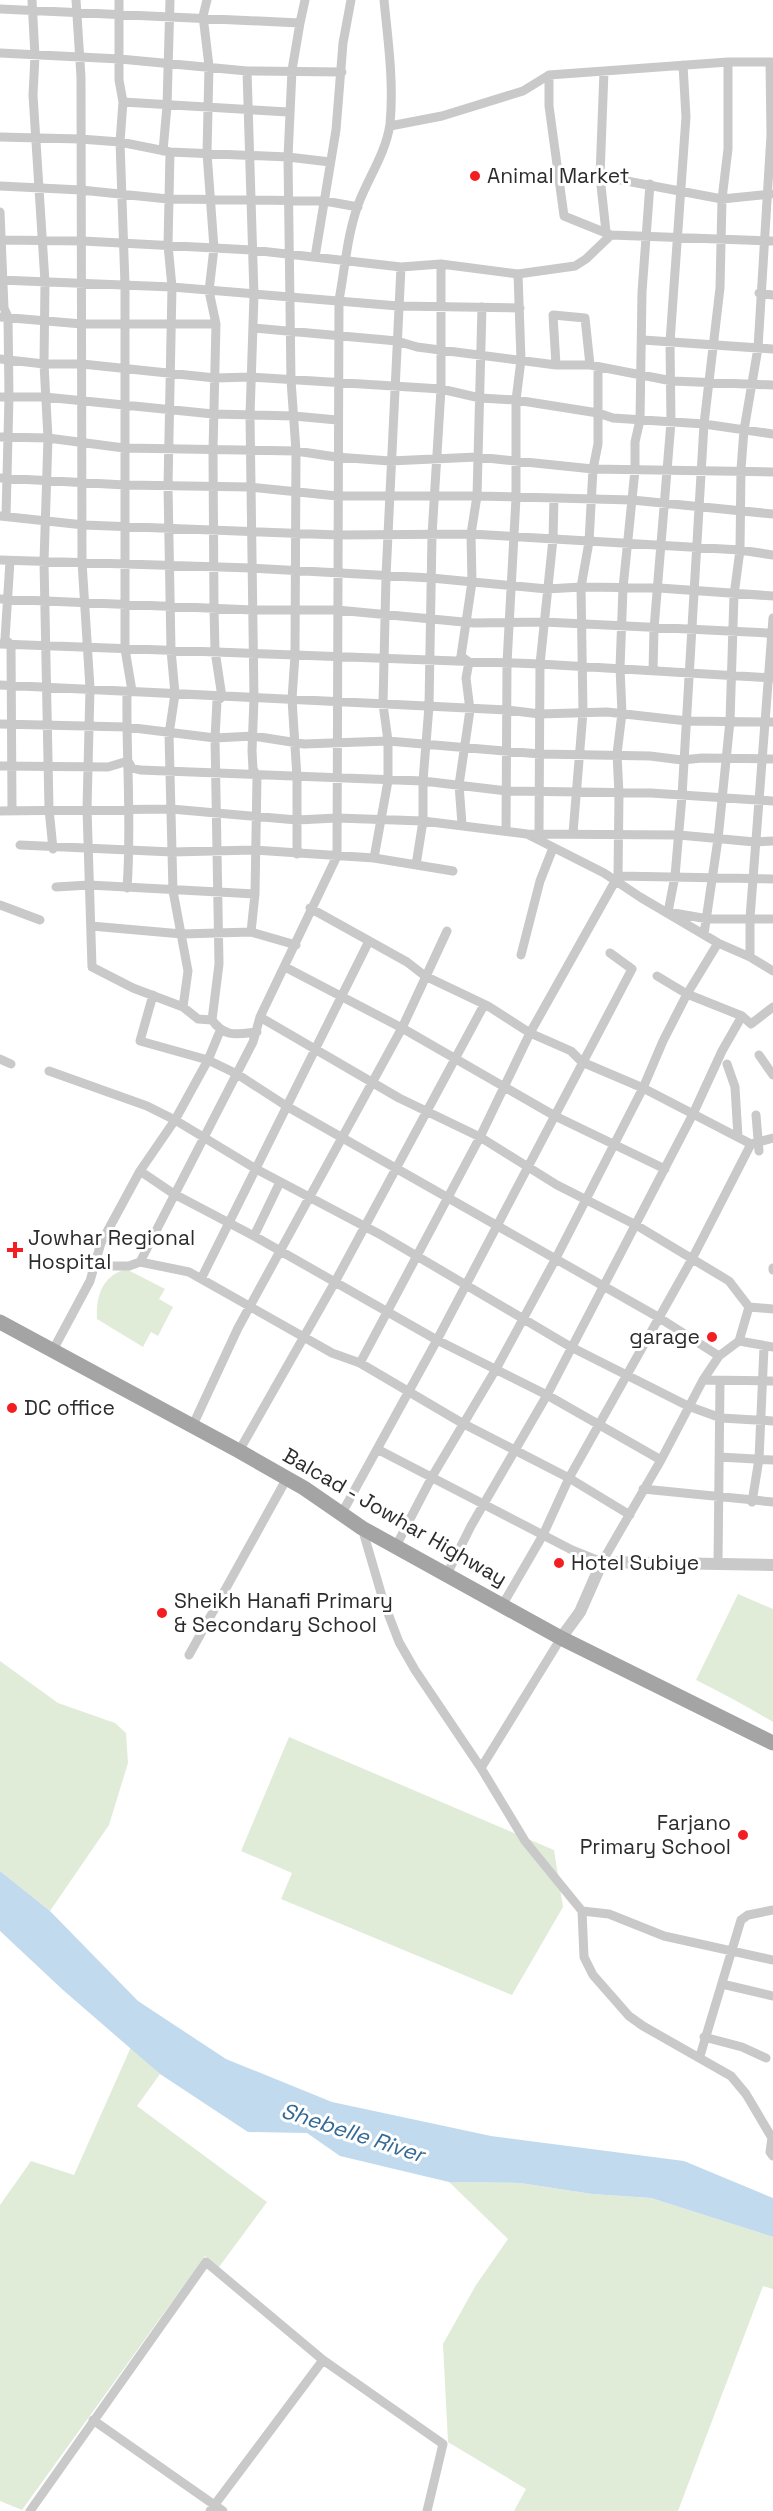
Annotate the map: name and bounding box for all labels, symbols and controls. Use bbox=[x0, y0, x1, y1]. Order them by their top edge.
place label: Animal Market bbox=[487, 162, 630, 189]
marker: Animal Market bbox=[468, 169, 482, 183]
place label: Jowhar Regional Hospital bbox=[28, 1224, 195, 1275]
marker: Jowhar Regional Hospital bbox=[6, 1241, 24, 1259]
place label: garage bbox=[629, 1323, 700, 1350]
marker: garage bbox=[705, 1330, 719, 1344]
place label: DC office bbox=[24, 1394, 115, 1421]
marker: DC office bbox=[5, 1401, 19, 1415]
street label: Balcad - Jowhar Highway bbox=[278, 1441, 512, 1592]
place label: Hotel Subiye bbox=[571, 1549, 699, 1576]
marker: Hotel Subiye bbox=[552, 1556, 566, 1570]
place label: Sheikh Hanafi Primary & Secondary School bbox=[174, 1587, 393, 1638]
marker: Sheikh Hanafi Primary & Secondary School bbox=[155, 1606, 169, 1620]
place label: Farjano Primary School bbox=[580, 1809, 731, 1860]
marker: Farjano Primary School bbox=[736, 1828, 750, 1842]
water label: Shebelle River bbox=[278, 2096, 431, 2169]

